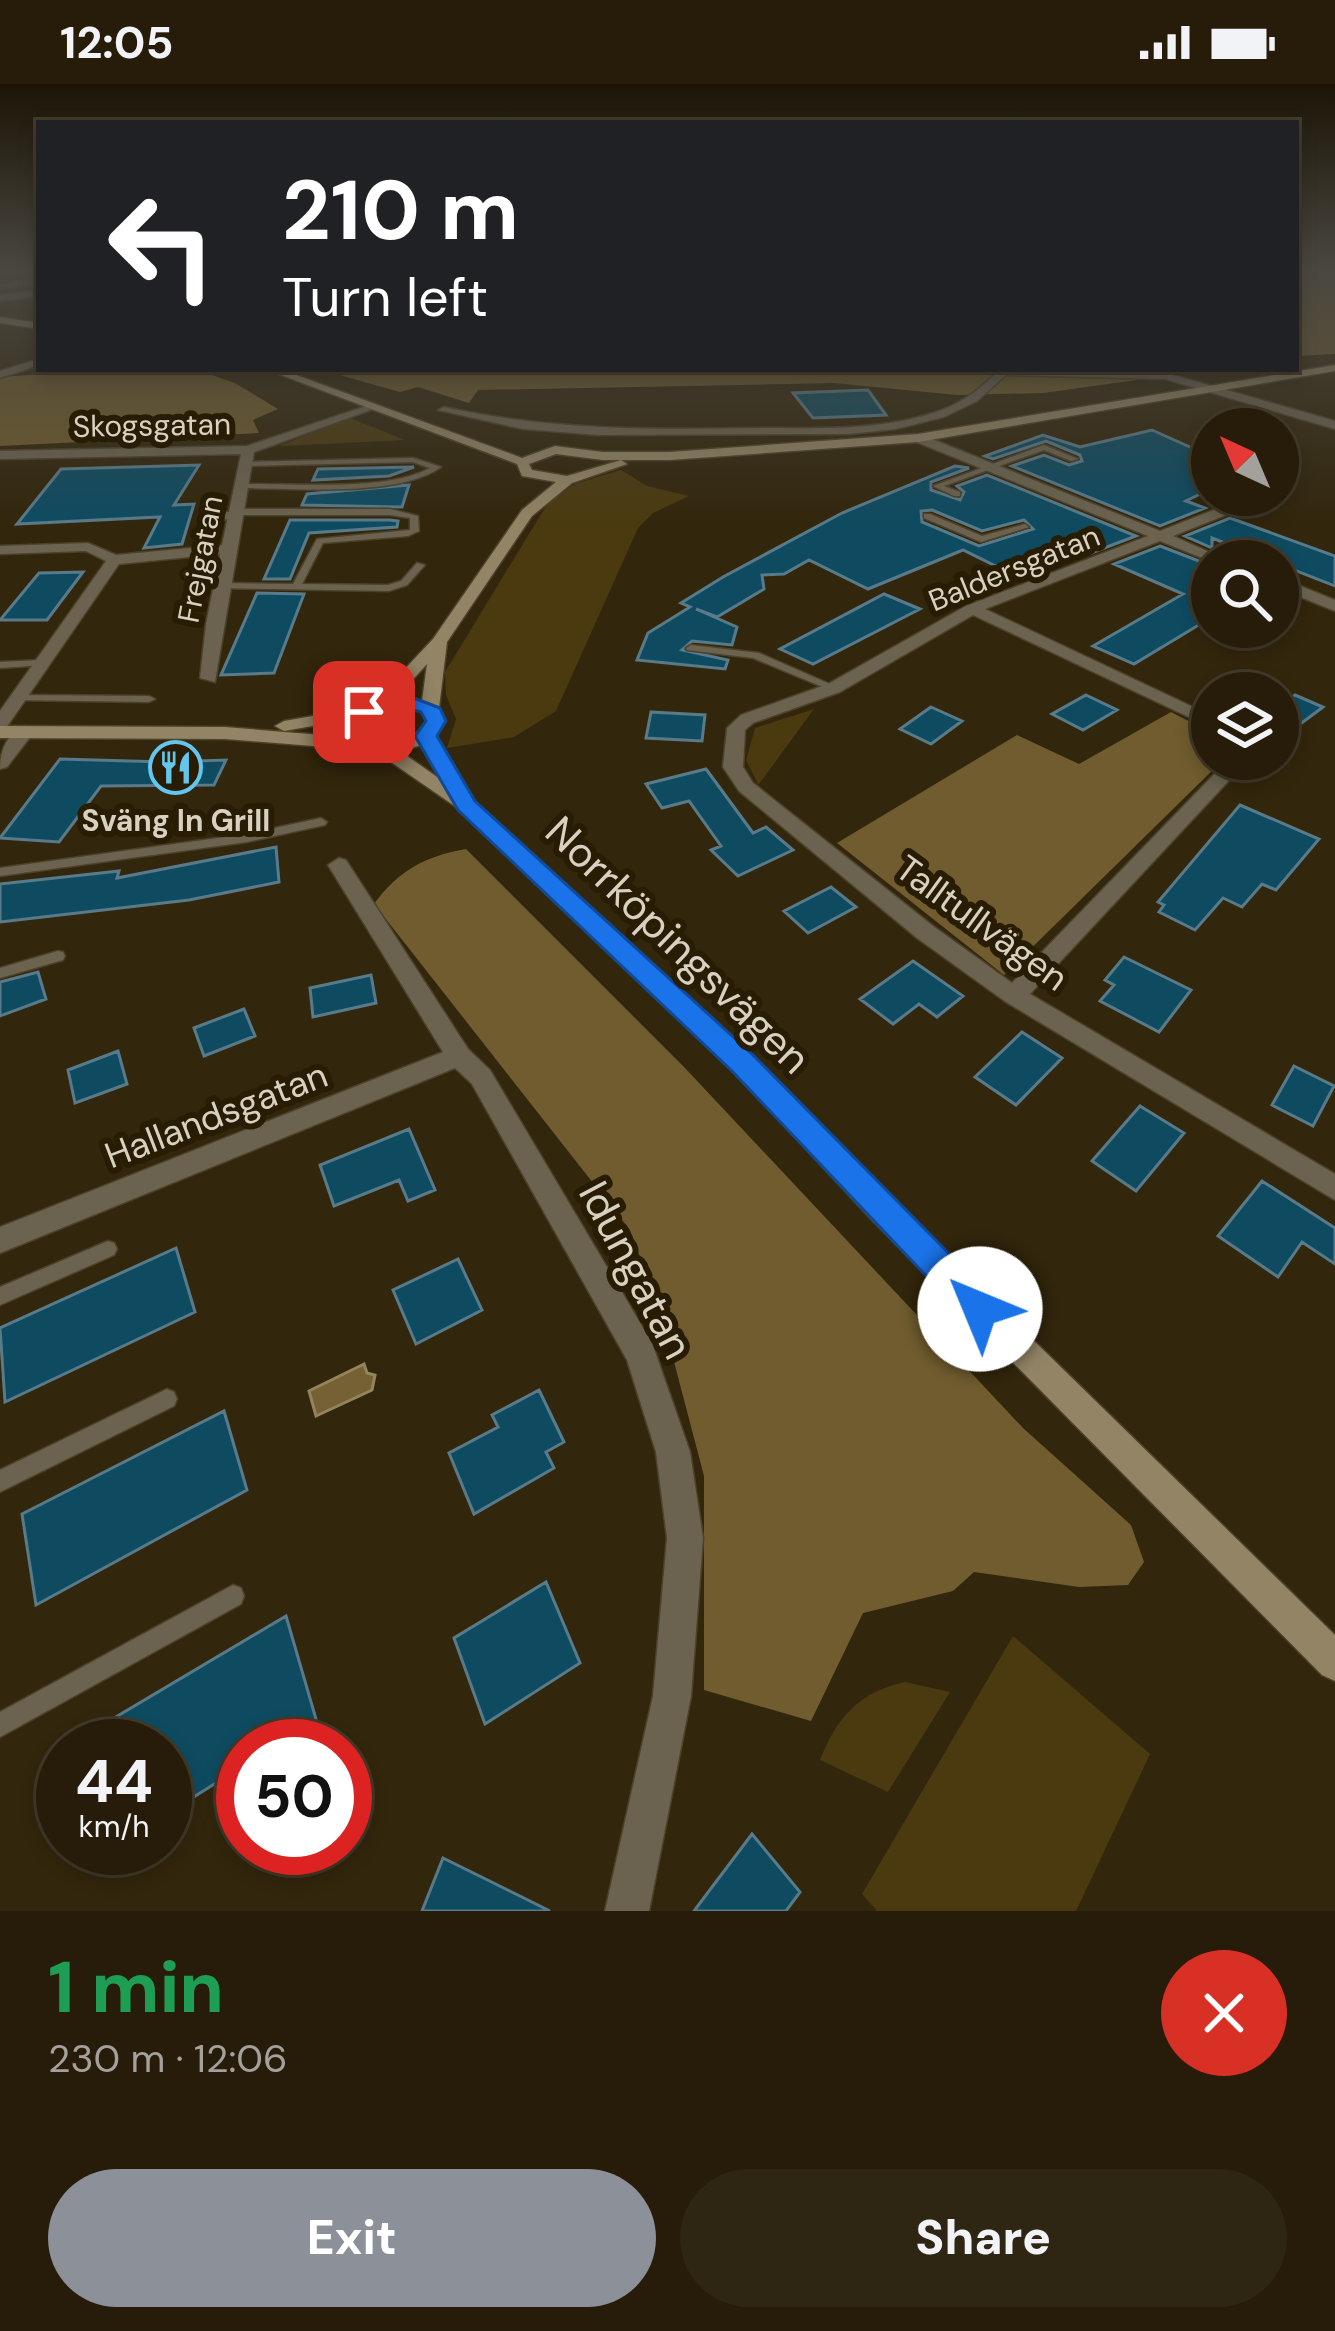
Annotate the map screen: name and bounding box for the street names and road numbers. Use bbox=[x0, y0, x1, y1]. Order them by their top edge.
street label: Skogsgatan bbox=[72, 404, 232, 446]
street label: Frejgatan bbox=[169, 492, 231, 626]
street label: Baldersgatan bbox=[923, 516, 1105, 620]
street label: Norrköpingsvägen bbox=[534, 804, 822, 1086]
street label: Talltullvägen bbox=[886, 845, 1078, 1001]
street label: Hallandsgatan bbox=[98, 1051, 334, 1179]
street label: Idungatan bbox=[566, 1172, 706, 1368]

